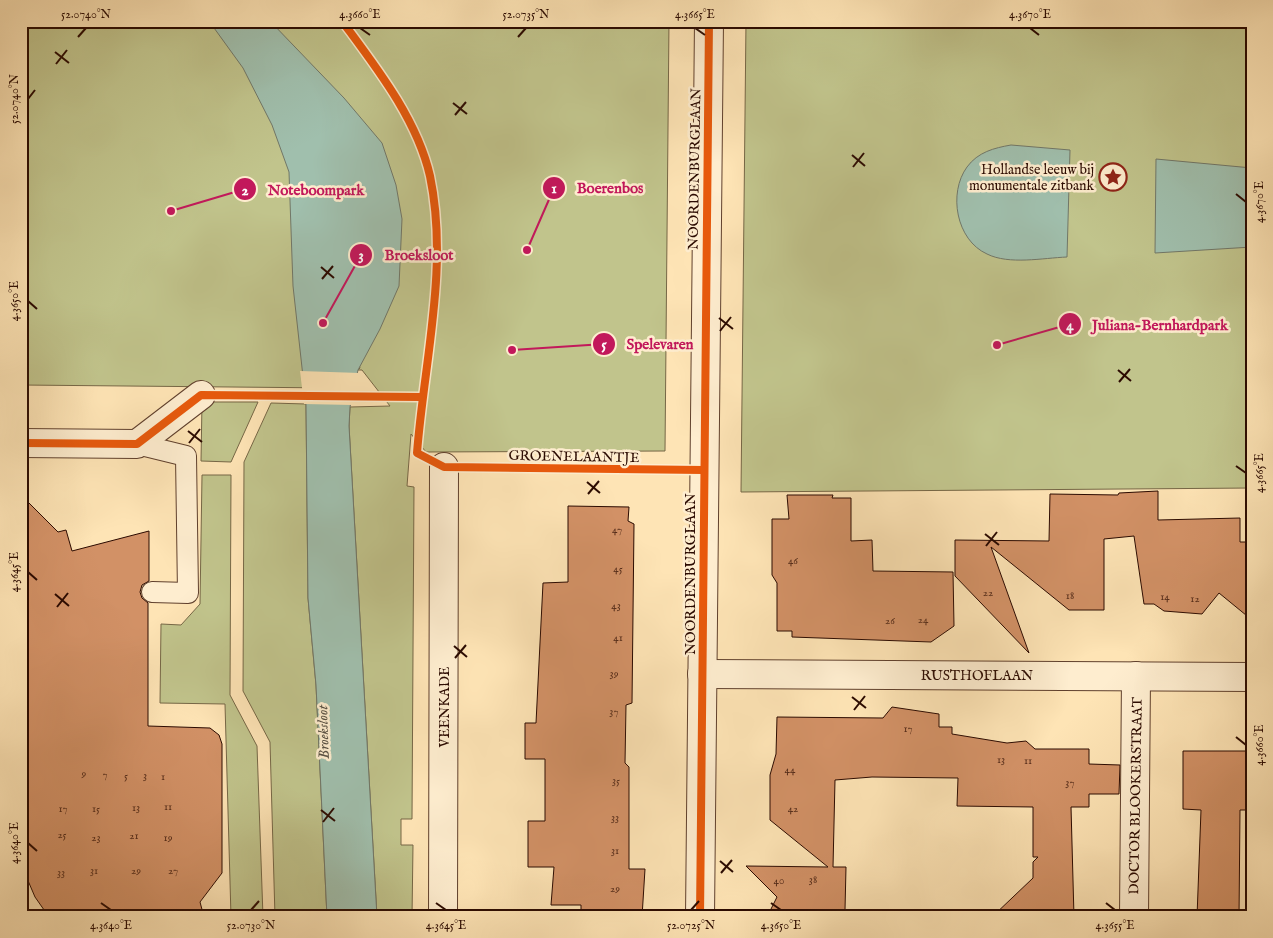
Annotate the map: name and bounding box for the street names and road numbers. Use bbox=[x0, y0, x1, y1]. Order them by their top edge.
street label: NOORDENBURGLAAN bbox=[685, 88, 705, 250]
street label: GROENELAANTJE bbox=[508, 447, 640, 467]
street label: NOORDENBURGLAAN bbox=[682, 493, 700, 655]
street label: VEENKADE bbox=[436, 666, 454, 749]
street label: RUSTHOFLAAN bbox=[921, 667, 1033, 685]
street label: DOCTOR BLOOKERSTRAAT bbox=[1125, 696, 1147, 895]

